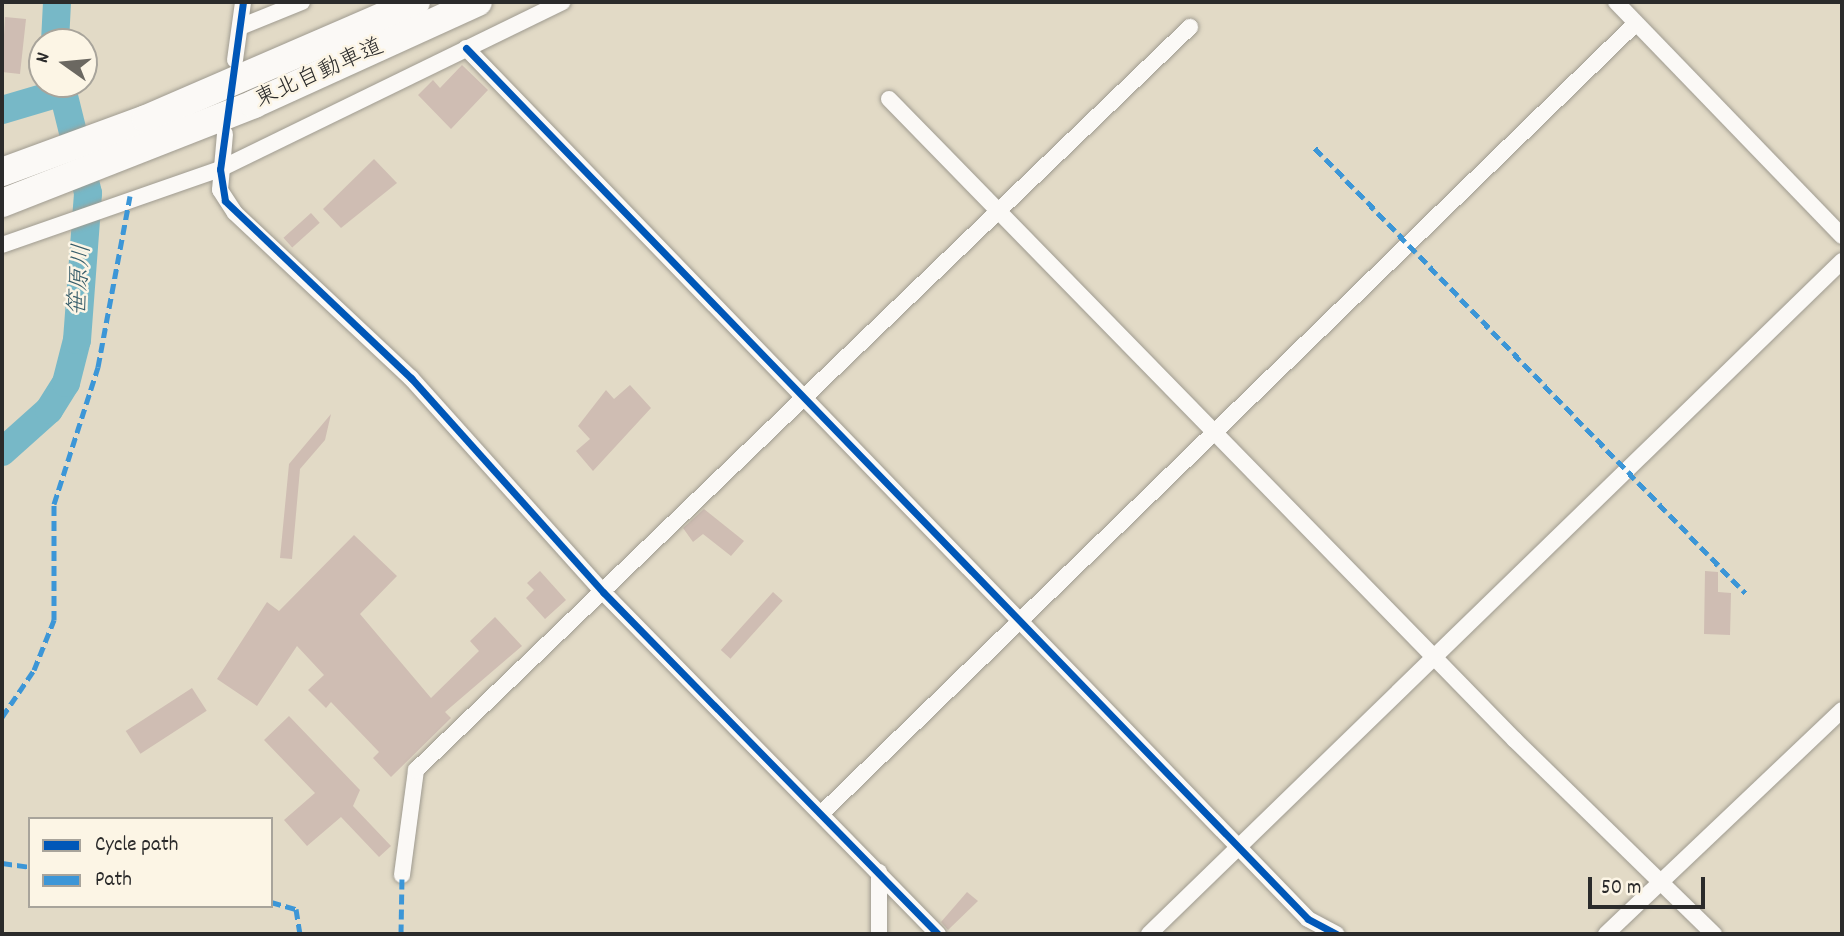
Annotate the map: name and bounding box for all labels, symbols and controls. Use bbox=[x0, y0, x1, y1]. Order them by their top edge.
north arrow bbox=[28, 28, 98, 98]
street label: 東北自動車道 bbox=[251, 34, 389, 116]
text: N bbox=[30, 50, 58, 66]
water label: 笹原川 bbox=[65, 243, 99, 317]
legend bbox=[28, 817, 273, 908]
text: Cycle path bbox=[95, 831, 178, 861]
scale bar bbox=[1592, 862, 1709, 906]
text: Path bbox=[95, 866, 132, 896]
text: 50 m bbox=[1601, 874, 1641, 904]

